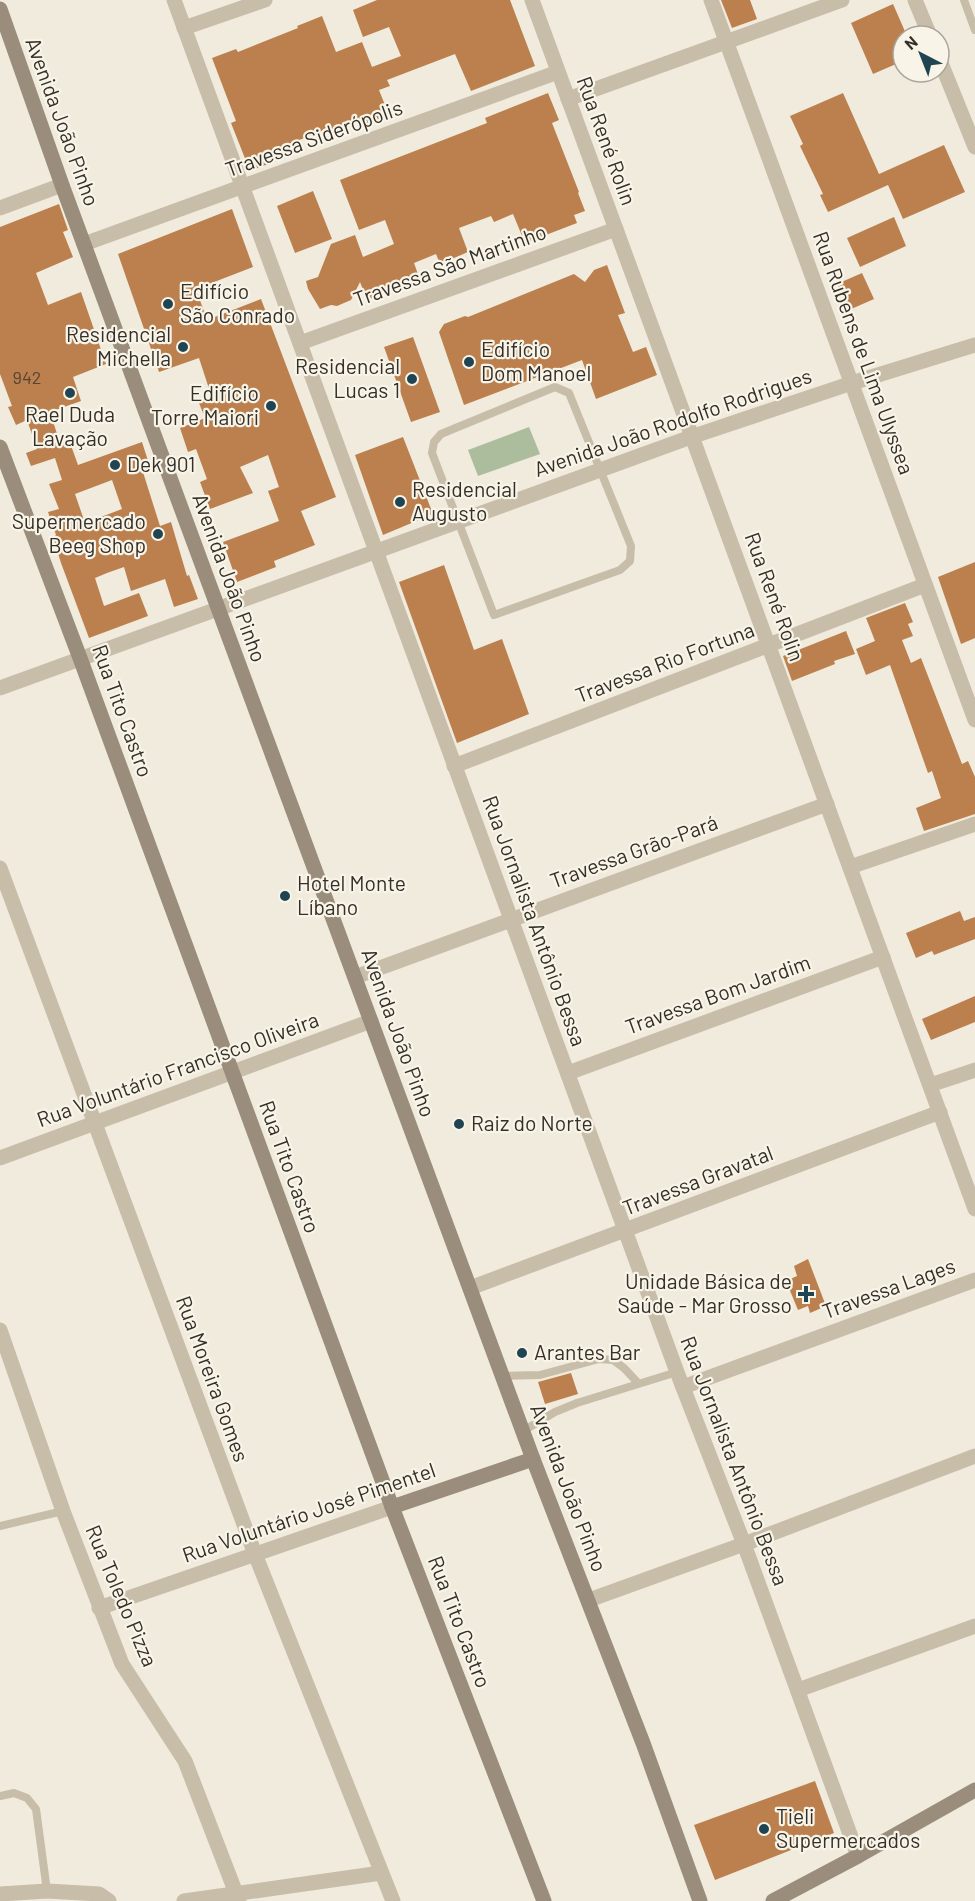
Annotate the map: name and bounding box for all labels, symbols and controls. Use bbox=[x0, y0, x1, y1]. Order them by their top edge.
north arrow bbox=[891, 24, 951, 84]
text: N bbox=[900, 32, 921, 53]
street label: Avenida João Pinho bbox=[21, 34, 106, 209]
street label: Rua René Rolin bbox=[573, 73, 642, 208]
street label: Travessa Siderópolis bbox=[221, 94, 405, 181]
street label: Travessa São Martinho bbox=[350, 218, 549, 311]
street label: Rua Rubens de Lima Ulyssea bbox=[809, 228, 920, 477]
place label: Edifício São Conrado bbox=[180, 278, 295, 327]
marker: Edifício São Conrado bbox=[161, 297, 175, 311]
place label: Residencial Michella bbox=[66, 321, 171, 370]
place label: Edifício Dom Manoel bbox=[481, 336, 591, 385]
marker: Residencial Michella bbox=[176, 340, 190, 354]
place label: Residencial Lucas 1 bbox=[295, 353, 400, 402]
marker: Edifício Dom Manoel bbox=[462, 355, 476, 369]
street label: Avenida João Rodolfo Rodrigues bbox=[530, 362, 815, 481]
house number: 942 bbox=[13, 366, 41, 388]
marker: Residencial Lucas 1 bbox=[405, 372, 419, 386]
place label: Edifício Torre Maiori bbox=[151, 380, 259, 429]
marker: Rael Duda Lavação bbox=[63, 386, 77, 400]
marker: Edifício Torre Maiori bbox=[264, 399, 278, 413]
place label: Rael Duda Lavação bbox=[25, 401, 115, 450]
place label: Dek 901 bbox=[127, 451, 195, 476]
marker: Dek 901 bbox=[108, 458, 122, 472]
place label: Residencial Augusto bbox=[412, 476, 517, 525]
street label: Avenida João Pinho bbox=[188, 490, 273, 665]
marker: Residencial Augusto bbox=[393, 495, 407, 509]
place label: Supermercado Beeg Shop bbox=[12, 508, 146, 557]
marker: Supermercado Beeg Shop bbox=[151, 527, 165, 541]
street label: Rua René Rolin bbox=[741, 529, 810, 664]
street label: Travessa Rio Fortuna bbox=[571, 616, 758, 707]
street label: Rua Tito Castro bbox=[88, 641, 159, 780]
street label: Rua Jornalista Antônio Bessa bbox=[478, 792, 592, 1049]
street label: Travessa Grão-Pará bbox=[546, 809, 721, 893]
place label: Hotel Monte Líbano bbox=[297, 870, 406, 919]
marker: Hotel Monte Líbano bbox=[278, 889, 292, 903]
street label: Avenida João Pinho bbox=[357, 945, 442, 1120]
street label: Travessa Bom Jardim bbox=[621, 948, 813, 1039]
street label: Rua Voluntário Francisco Oliveira bbox=[33, 1006, 322, 1131]
street label: Rua Tito Castro bbox=[255, 1097, 326, 1236]
place label: Raiz do Norte bbox=[471, 1110, 593, 1135]
marker: Raiz do Norte bbox=[452, 1117, 466, 1131]
street label: Travessa Gravatal bbox=[619, 1139, 776, 1220]
street label: Travessa Lages bbox=[819, 1252, 958, 1323]
place label: Unidade Básica de Saúde - Mar Grosso bbox=[618, 1268, 792, 1317]
marker: Unidade Básica de Saúde - Mar Grosso bbox=[797, 1285, 815, 1303]
street label: Rua Moreira Gomes bbox=[172, 1292, 255, 1465]
street label: Rua Jornalista Antônio Bessa bbox=[676, 1332, 795, 1589]
place label: Arantes Bar bbox=[534, 1339, 641, 1364]
marker: Arantes Bar bbox=[515, 1346, 529, 1360]
street label: Avenida João Pinho bbox=[526, 1400, 613, 1575]
street label: Rua Voluntário José Pimentel bbox=[179, 1456, 438, 1567]
street label: Rua Toledo Pizza bbox=[81, 1521, 163, 1670]
street label: Rua Tito Castro bbox=[424, 1552, 497, 1691]
place label: Tieli Supermercados bbox=[776, 1803, 920, 1852]
marker: Tieli Supermercados bbox=[757, 1822, 771, 1836]

